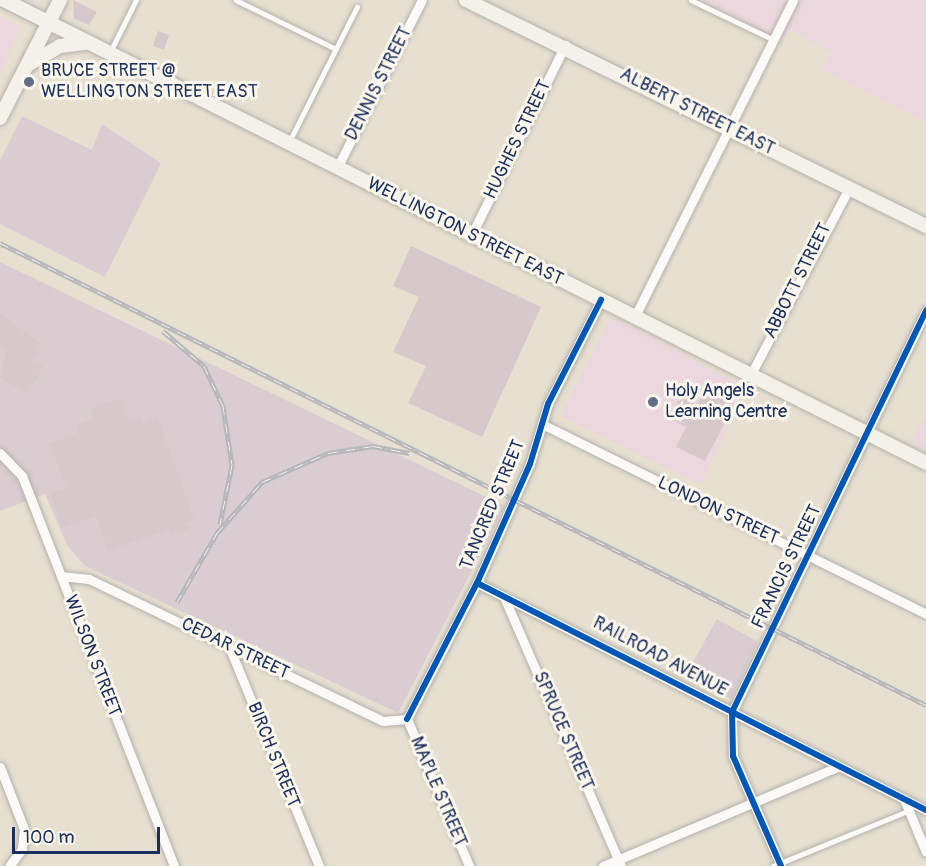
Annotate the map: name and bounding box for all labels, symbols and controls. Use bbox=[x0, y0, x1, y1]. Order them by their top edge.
street label: DENNIS STREET bbox=[341, 24, 417, 144]
place label: BRUCE STREET @ WELLINGTON STREET EAST bbox=[41, 61, 258, 104]
street label: ALBERT STREET EAST bbox=[616, 64, 778, 160]
marker: BRUCE STREET @ WELLINGTON STREET EAST bbox=[22, 75, 36, 89]
street label: HUGHES STREET bbox=[480, 77, 556, 203]
street label: WELLINGTON STREET EAST bbox=[364, 173, 566, 291]
street label: ABBOTT STREET bbox=[760, 220, 836, 342]
place label: Holy Angels Learning Centre bbox=[665, 381, 787, 424]
marker: Holy Angels Learning Centre bbox=[646, 395, 660, 409]
street label: TANCRED STREET bbox=[456, 437, 530, 573]
street label: LONDON STREET bbox=[654, 472, 782, 550]
street label: FRANCIS STREET bbox=[748, 501, 826, 633]
street label: WILSON STREET bbox=[59, 592, 125, 720]
street label: RAILROAD AVENUE bbox=[589, 612, 731, 702]
street label: CEDAR STREET bbox=[178, 614, 292, 684]
street label: SPRUCE STREET bbox=[528, 668, 598, 794]
street label: BIRCH STREET bbox=[242, 699, 304, 811]
street label: MAPLE STREET bbox=[405, 734, 471, 850]
scale bar bbox=[15, 815, 164, 853]
text: 100 m bbox=[23, 826, 75, 849]

